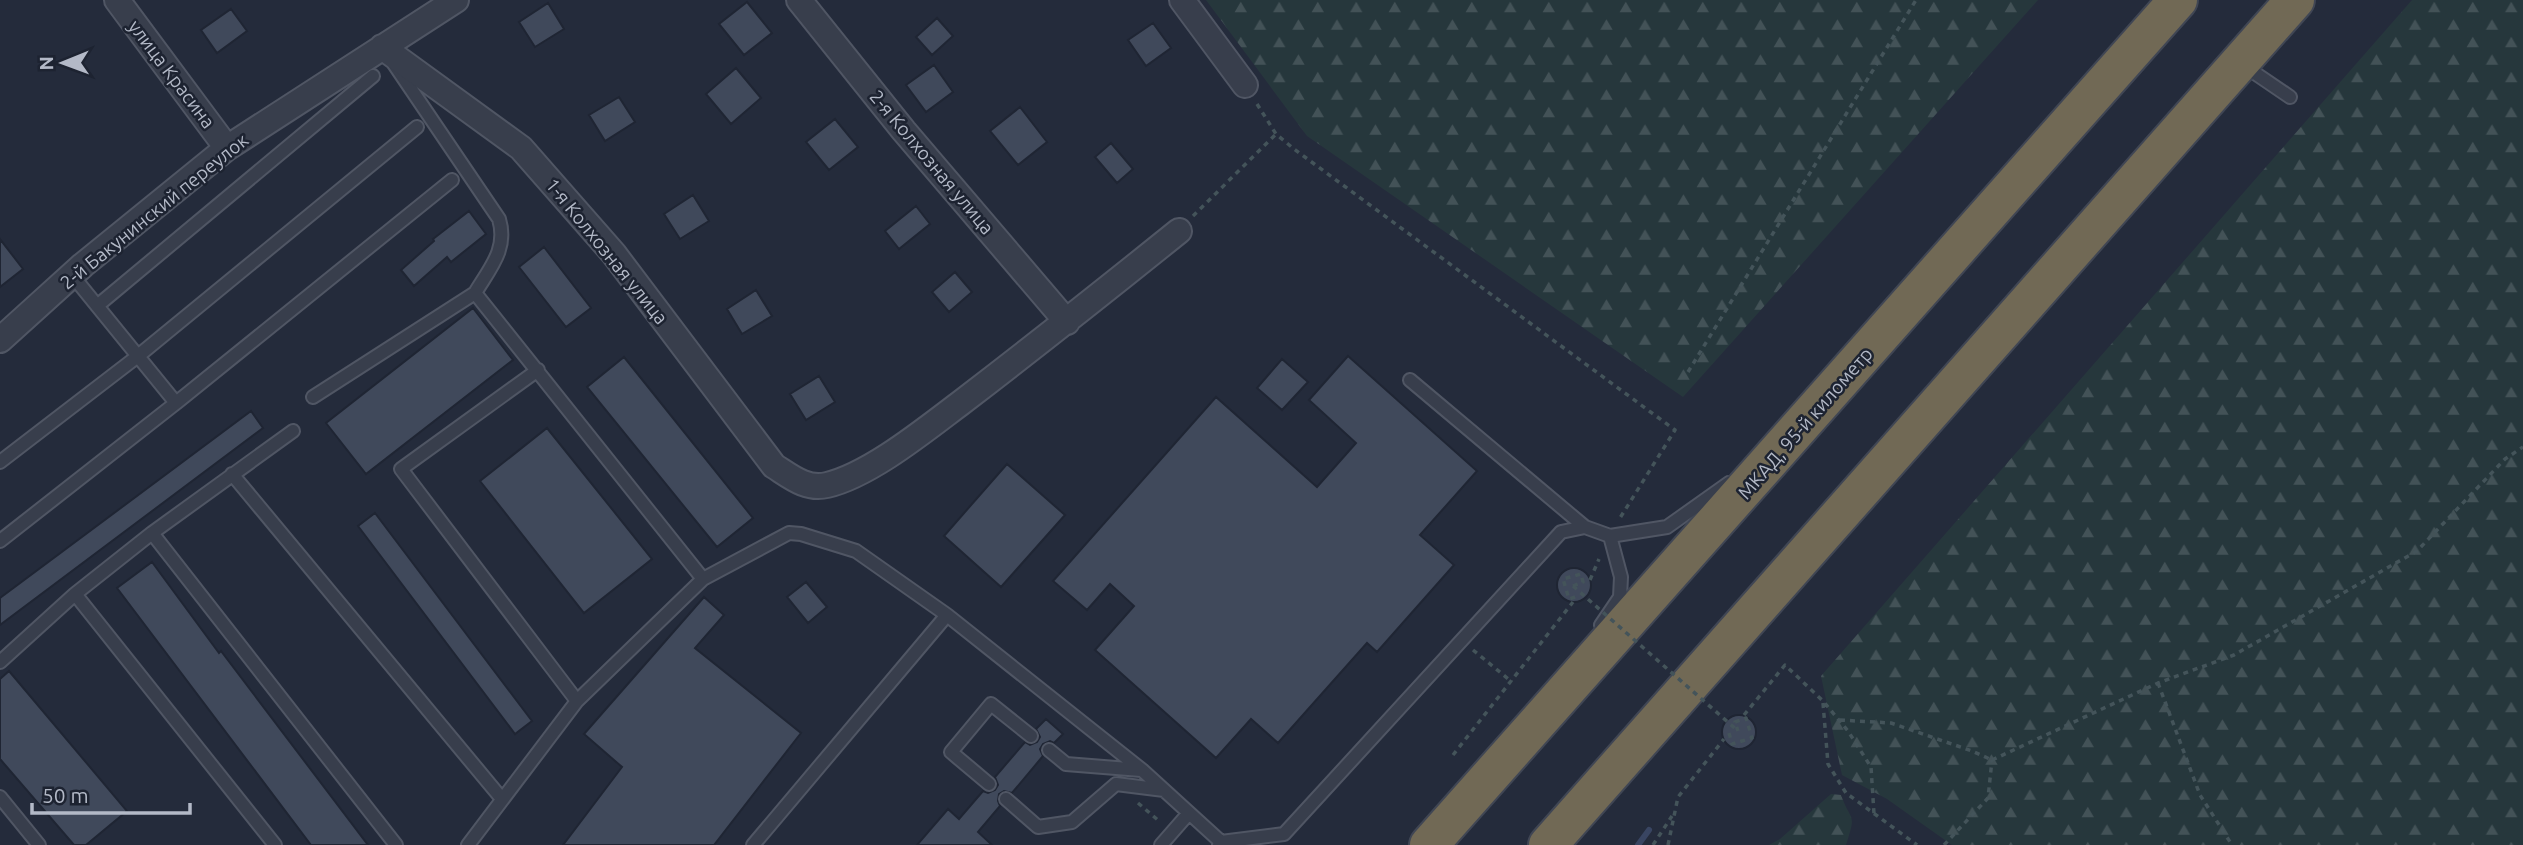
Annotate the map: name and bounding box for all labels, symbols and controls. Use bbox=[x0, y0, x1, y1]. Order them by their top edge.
street label: улица Красина bbox=[124, 16, 220, 132]
north arrow bbox=[28, 28, 98, 98]
text: N bbox=[35, 56, 57, 71]
street label: 2-я Колхозная улица bbox=[865, 86, 999, 238]
street label: 2-й Бакунинский переулок bbox=[56, 128, 252, 294]
street label: 1-я Колхозная улица bbox=[541, 174, 673, 328]
street label: МКАД, 95-й километр bbox=[1733, 343, 1877, 503]
scale bar bbox=[32, 772, 189, 816]
text: 50 m bbox=[42, 783, 89, 807]

